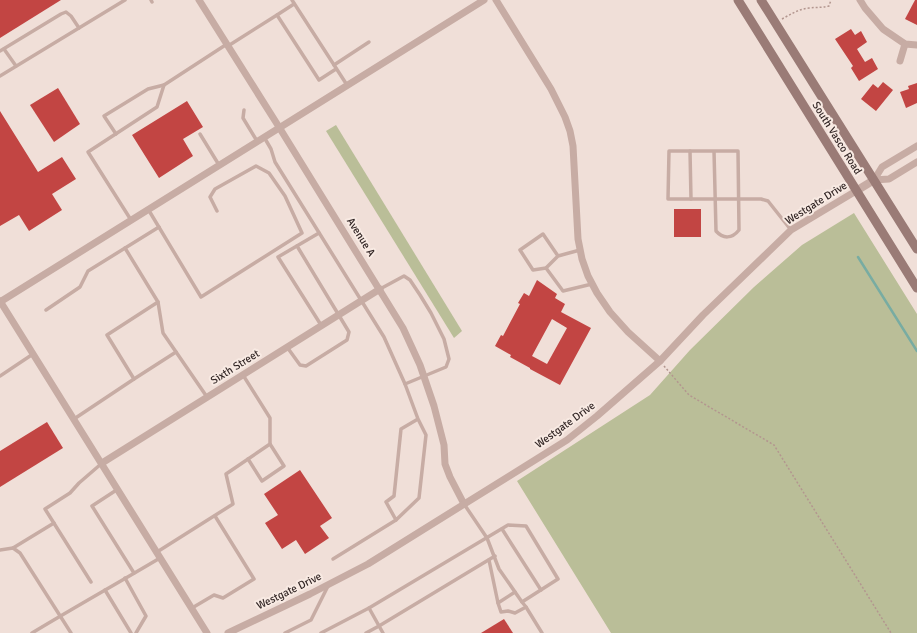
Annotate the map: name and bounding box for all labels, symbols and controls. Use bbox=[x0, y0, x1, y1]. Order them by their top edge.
street label: South Vasco Road bbox=[809, 99, 865, 177]
street label: Westgate Drive bbox=[783, 179, 849, 227]
street label: Avenue A bbox=[344, 215, 378, 259]
street label: Sixth Street bbox=[208, 347, 262, 387]
street label: Westgate Drive bbox=[533, 399, 597, 451]
street label: Westgate Drive bbox=[254, 570, 324, 612]

